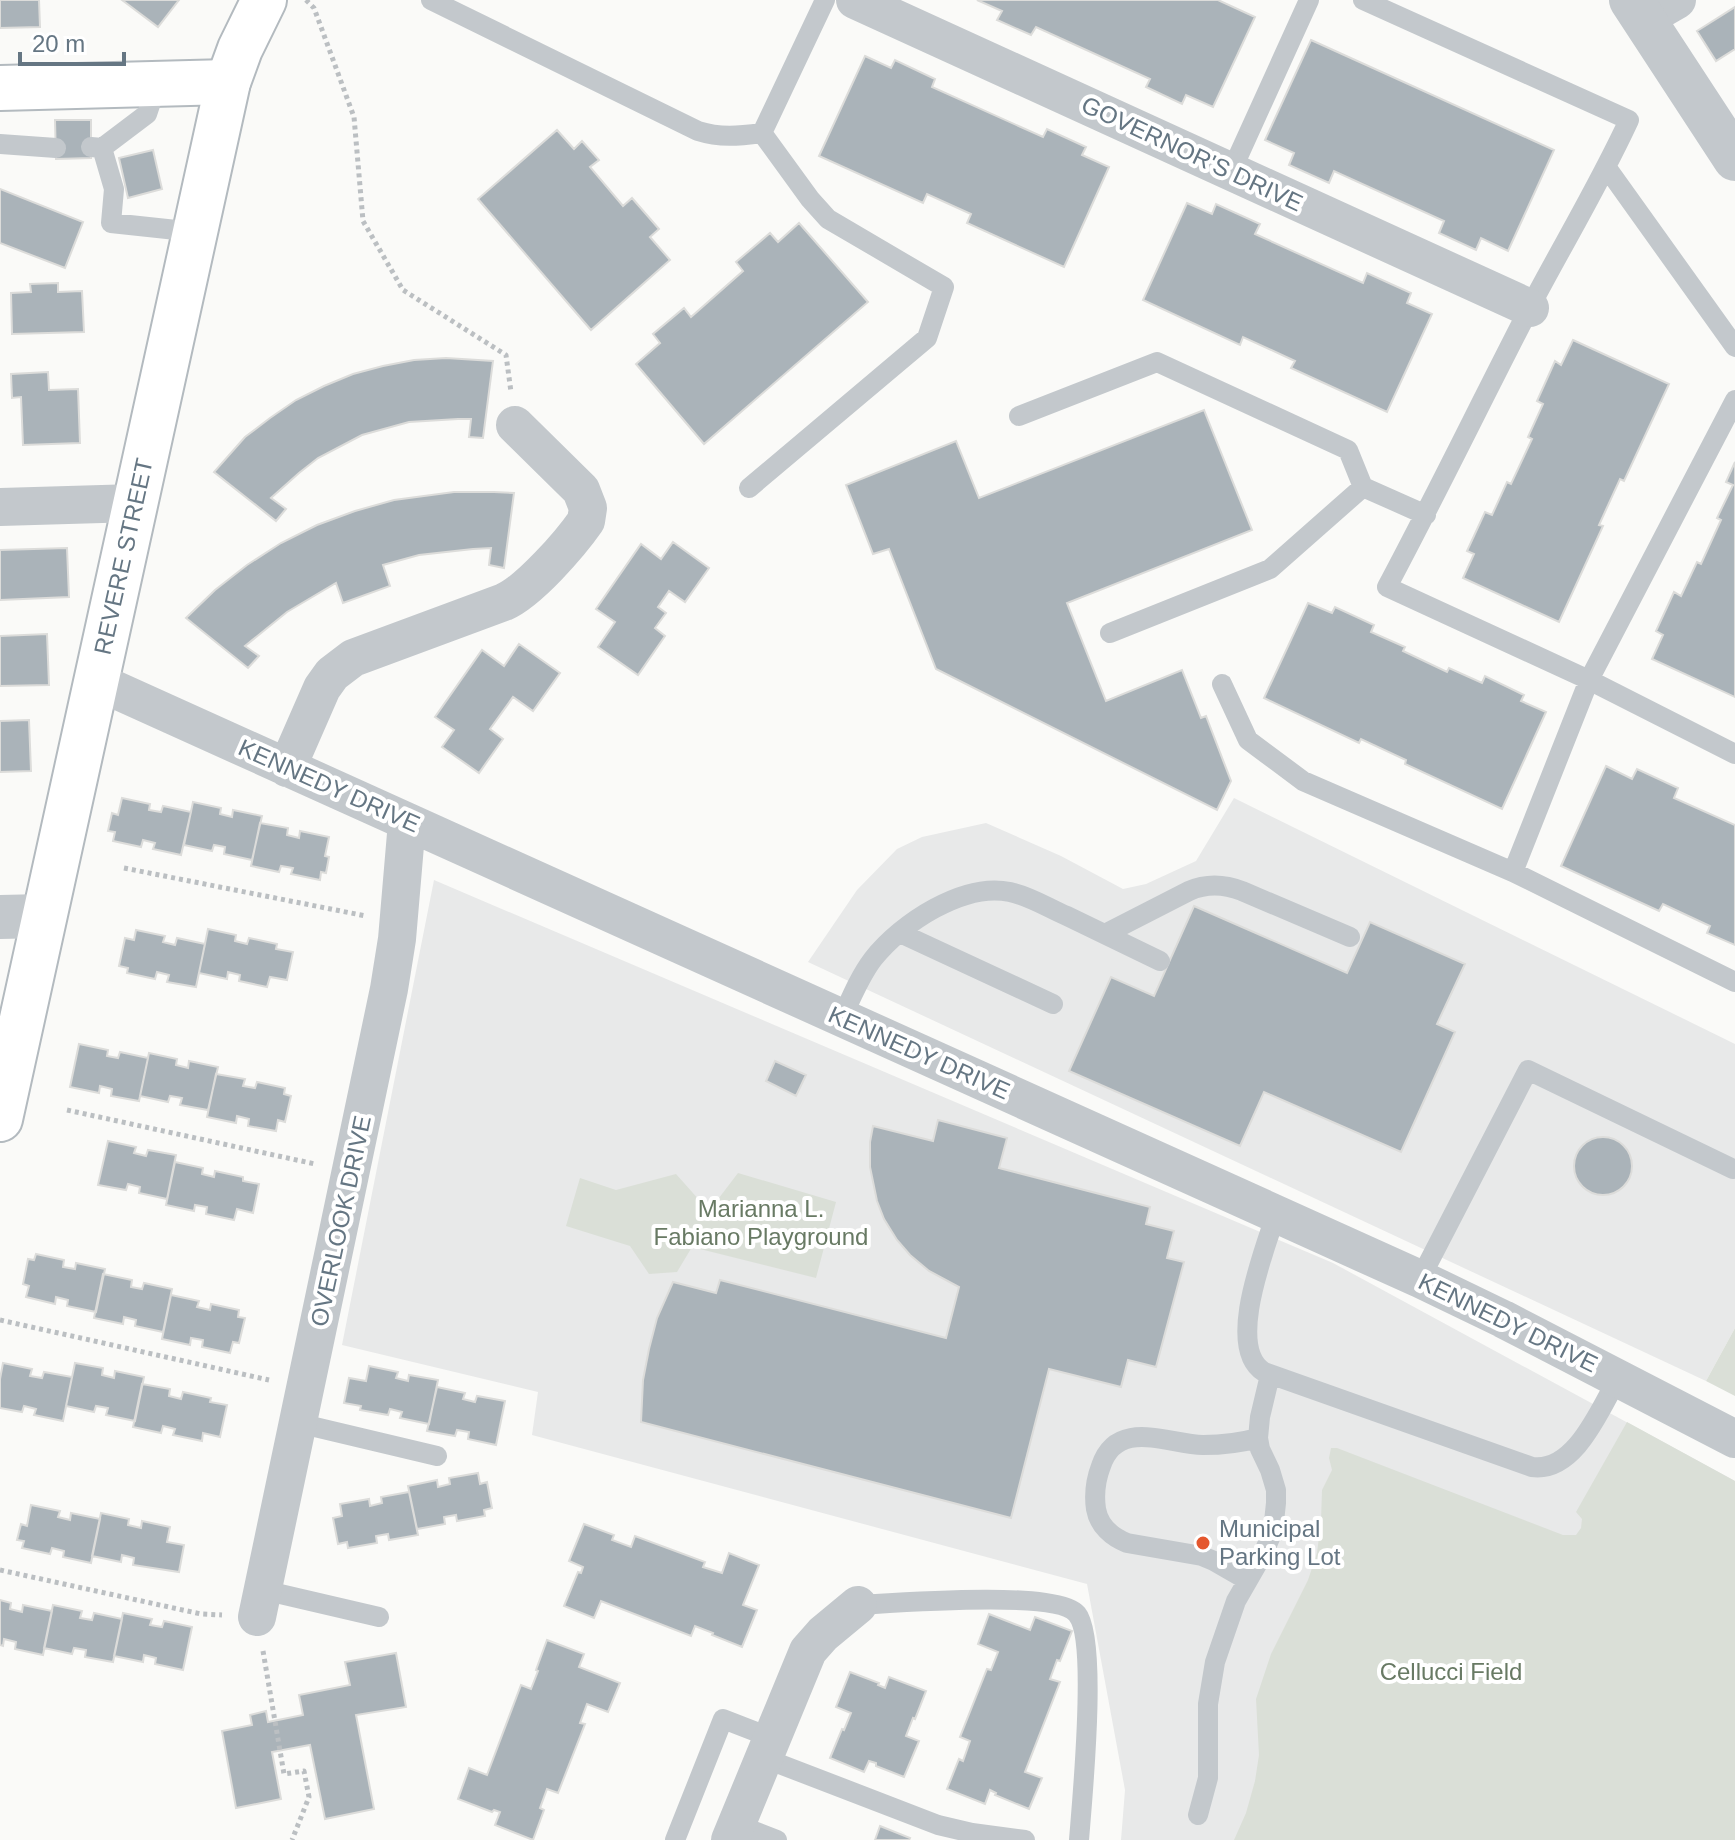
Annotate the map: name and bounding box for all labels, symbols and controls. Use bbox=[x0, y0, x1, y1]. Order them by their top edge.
scale bar bbox=[20, 16, 124, 66]
text: 20 m bbox=[32, 30, 85, 57]
street label: GOVERNOR'S DRIVE bbox=[1077, 90, 1307, 217]
street label: REVERE STREET bbox=[89, 455, 158, 657]
street label: KENNEDY DRIVE bbox=[234, 733, 424, 838]
street label: KENNEDY DRIVE bbox=[824, 1000, 1014, 1105]
street label: OVERLOOK DRIVE bbox=[305, 1113, 376, 1329]
park label: Marianna L. Fabiano Playground bbox=[654, 1195, 868, 1250]
street label: KENNEDY DRIVE bbox=[1414, 1268, 1602, 1378]
place label: Municipal Parking Lot bbox=[1219, 1515, 1341, 1570]
marker: Municipal Parking Lot bbox=[1194, 1534, 1212, 1552]
park label: Cellucci Field bbox=[1380, 1658, 1522, 1685]

